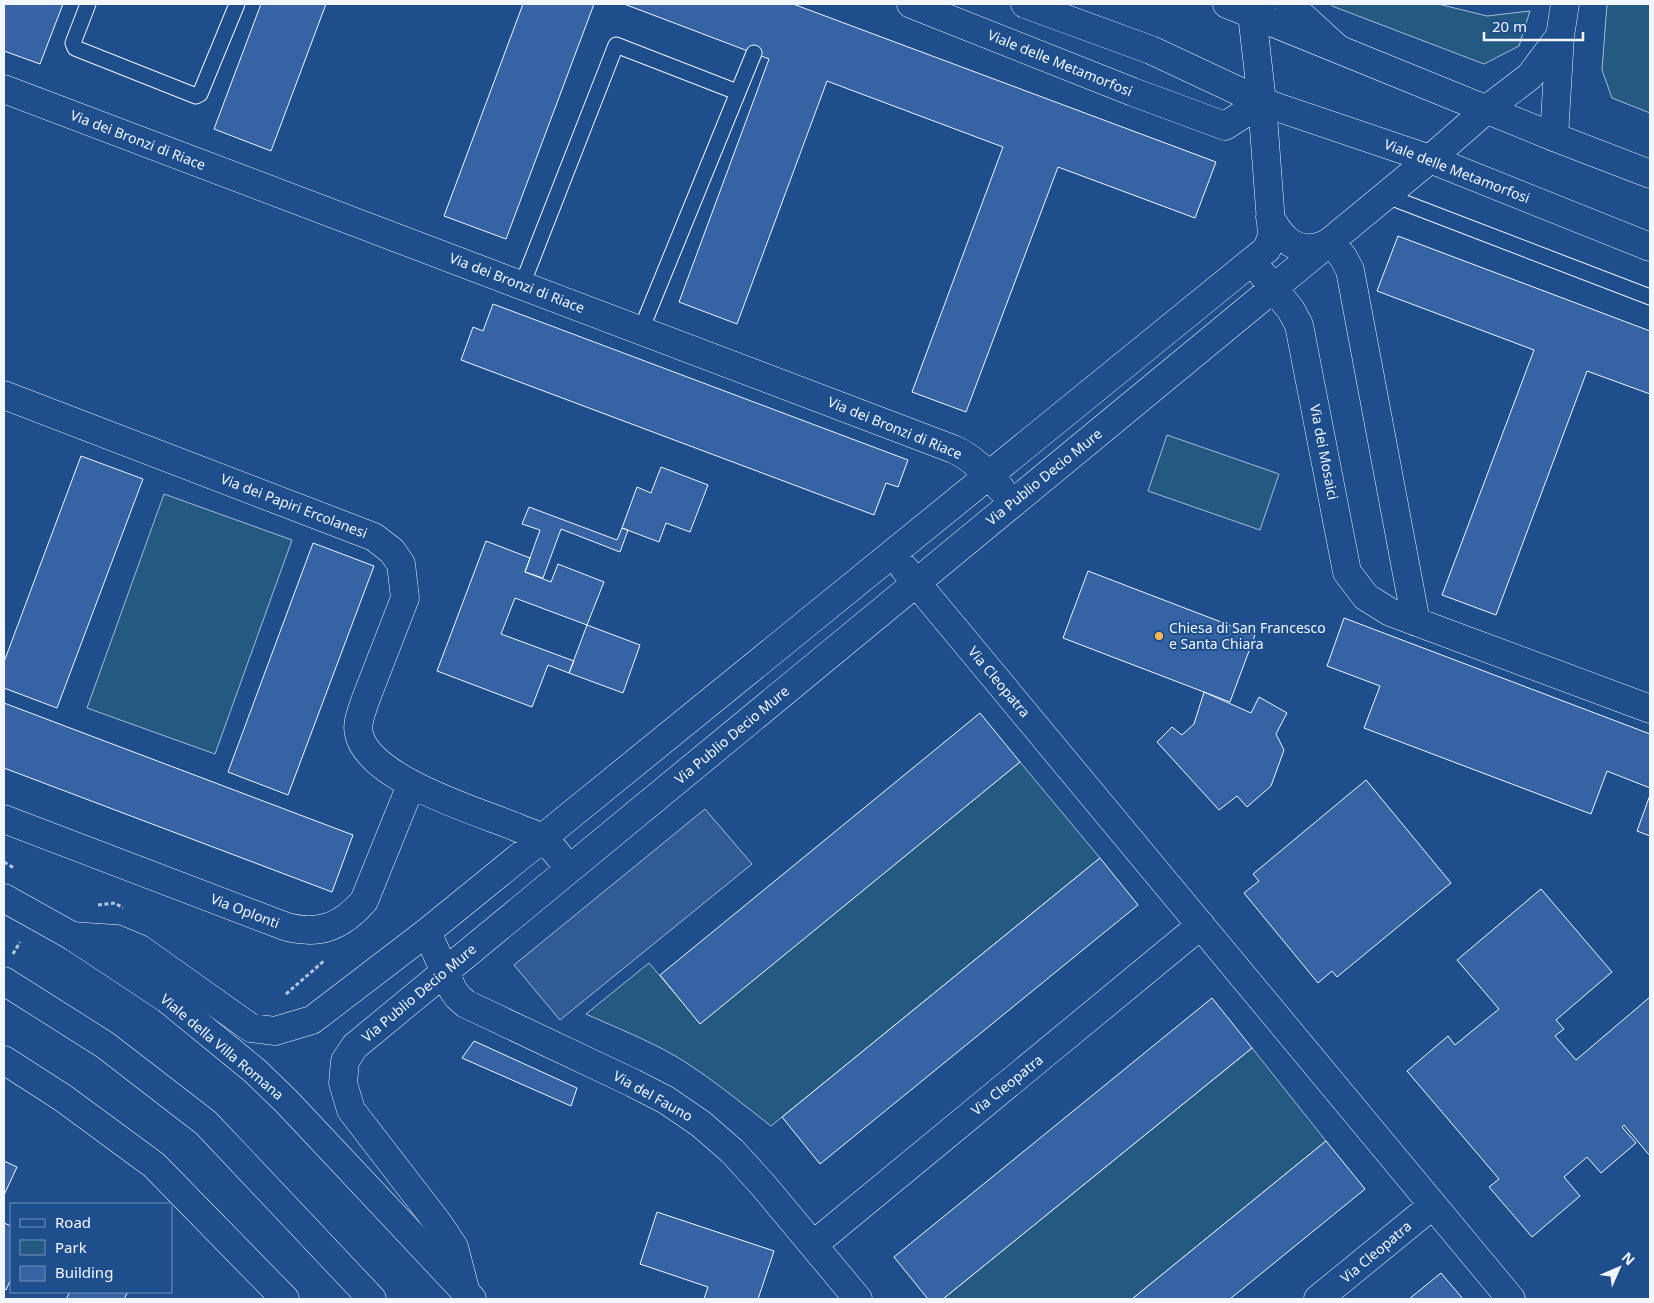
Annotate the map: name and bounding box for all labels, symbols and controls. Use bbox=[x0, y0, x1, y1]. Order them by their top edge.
scale bar bbox=[1484, 10, 1583, 42]
text: 20 m bbox=[1492, 16, 1527, 36]
street label: Viale delle Metamorfosi bbox=[985, 25, 1135, 100]
street label: Via dei Bronzi di Riace bbox=[68, 105, 209, 174]
street label: Viale delle Metamorfosi bbox=[1382, 134, 1533, 207]
street label: Via dei Bronzi di Riace bbox=[447, 248, 588, 317]
street label: Via dei Bronzi di Riace bbox=[825, 392, 965, 463]
street label: Via dei Mosaici bbox=[1306, 403, 1343, 501]
street label: Via Publio Decio Mure bbox=[982, 424, 1106, 529]
street label: Via dei Papiri Ercolanesi bbox=[218, 469, 370, 542]
place label: Chiesa di San Francesco e Santa Chiara bbox=[1169, 618, 1326, 653]
marker: Chiesa di San Francesco e Santa Chiara bbox=[1153, 630, 1165, 642]
street label: Via Cleopatra bbox=[964, 642, 1035, 721]
street label: Via Publio Decio Mure bbox=[670, 681, 793, 788]
street label: Via Oplonti bbox=[208, 889, 282, 932]
street label: Via Publio Decio Mure bbox=[357, 939, 480, 1046]
street label: Viale della Villa Romana bbox=[157, 989, 288, 1104]
street label: Via Cleopatra bbox=[967, 1050, 1047, 1119]
street label: Via del Fauno bbox=[610, 1066, 696, 1125]
legend bbox=[10, 1203, 172, 1293]
text: Road bbox=[55, 1212, 91, 1232]
street label: Via Cleopatra bbox=[1336, 1216, 1415, 1287]
text: Park bbox=[55, 1237, 87, 1257]
north arrow bbox=[1594, 1243, 1644, 1293]
text: N bbox=[1618, 1248, 1639, 1269]
text: Building bbox=[55, 1262, 113, 1282]

